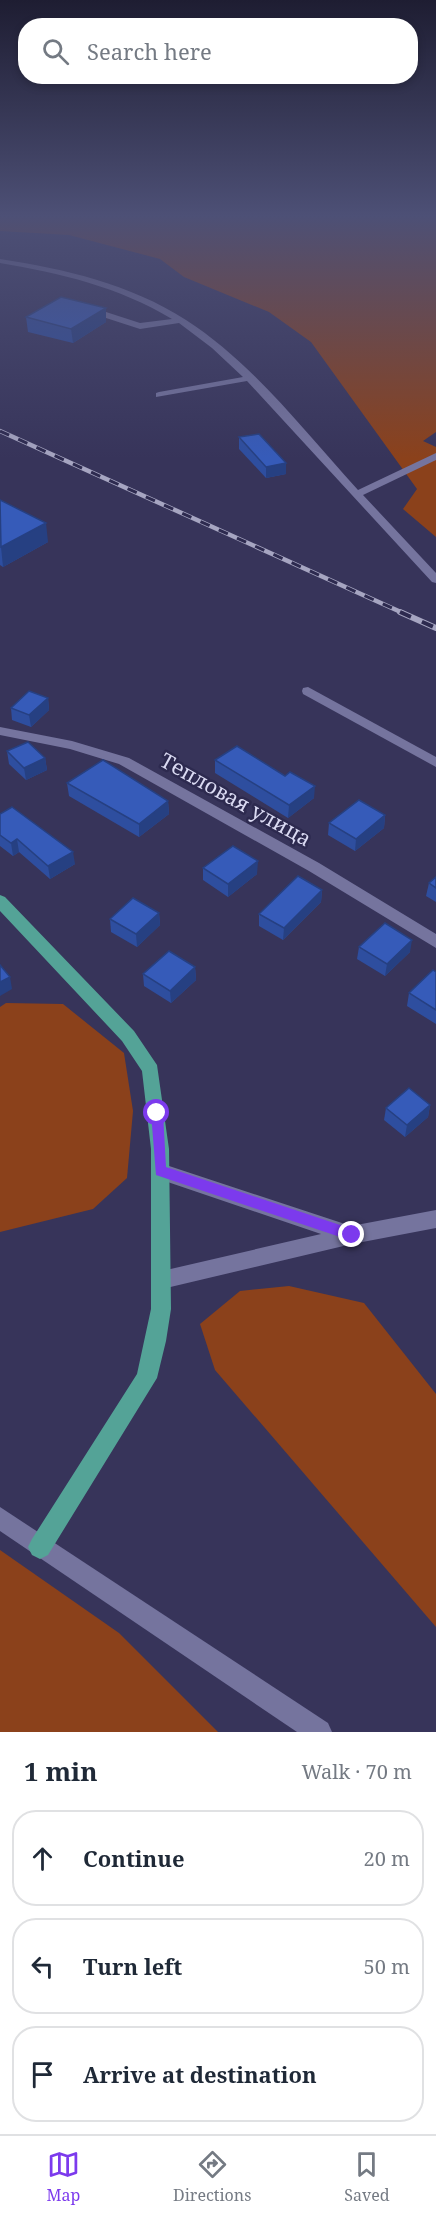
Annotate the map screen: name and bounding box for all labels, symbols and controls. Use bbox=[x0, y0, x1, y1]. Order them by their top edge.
search box bbox=[18, 18, 418, 84]
icon: search bbox=[39, 35, 72, 68]
text: Search here bbox=[87, 36, 212, 66]
street label: Тепловая улица bbox=[155, 746, 317, 852]
route start bbox=[143, 1099, 169, 1125]
route end bbox=[338, 1221, 364, 1247]
text: 1 min bbox=[24, 1753, 98, 1789]
text: Walk · 70 m bbox=[301, 1758, 412, 1785]
icon: ahead bbox=[26, 1842, 59, 1875]
text: Continue bbox=[83, 1843, 185, 1873]
text: 20 m bbox=[364, 1845, 410, 1872]
icon: left bbox=[26, 1950, 59, 1983]
text: Turn left bbox=[83, 1951, 182, 1981]
text: 50 m bbox=[364, 1953, 410, 1980]
icon: arrive bbox=[26, 2058, 59, 2091]
text: Arrive at destination bbox=[83, 2059, 317, 2089]
tab: Map bbox=[46, 2148, 80, 2206]
tab: Directions bbox=[173, 2148, 251, 2206]
tab: Saved bbox=[344, 2148, 390, 2206]

